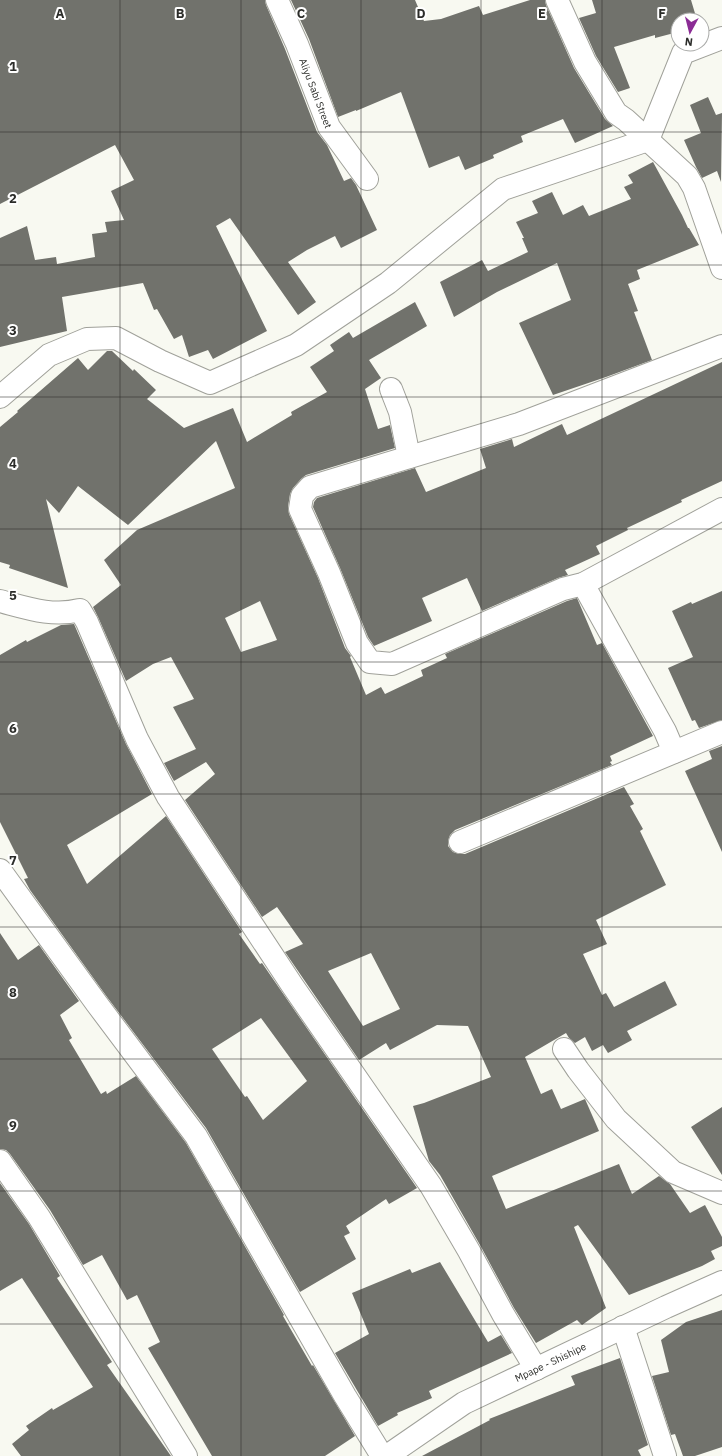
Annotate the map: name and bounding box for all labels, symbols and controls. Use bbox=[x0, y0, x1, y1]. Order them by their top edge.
text: A bbox=[56, 5, 65, 22]
text: B bbox=[176, 5, 185, 22]
text: C bbox=[297, 5, 306, 22]
text: D bbox=[416, 5, 426, 22]
text: E bbox=[538, 5, 546, 22]
text: F bbox=[658, 5, 666, 22]
north arrow bbox=[670, 12, 710, 52]
text: N bbox=[684, 34, 694, 49]
street label: Aliyu Sabi Street bbox=[296, 56, 335, 131]
text: 1 bbox=[9, 58, 17, 75]
text: 2 bbox=[9, 190, 17, 207]
text: 3 bbox=[9, 322, 17, 339]
text: 4 bbox=[9, 455, 17, 472]
text: 5 bbox=[9, 587, 17, 604]
text: 6 bbox=[9, 720, 17, 737]
text: 7 bbox=[9, 852, 17, 869]
text: 8 bbox=[9, 984, 17, 1001]
text: 9 bbox=[9, 1117, 17, 1134]
street label: Mpape - Shishipe bbox=[513, 1340, 589, 1385]

